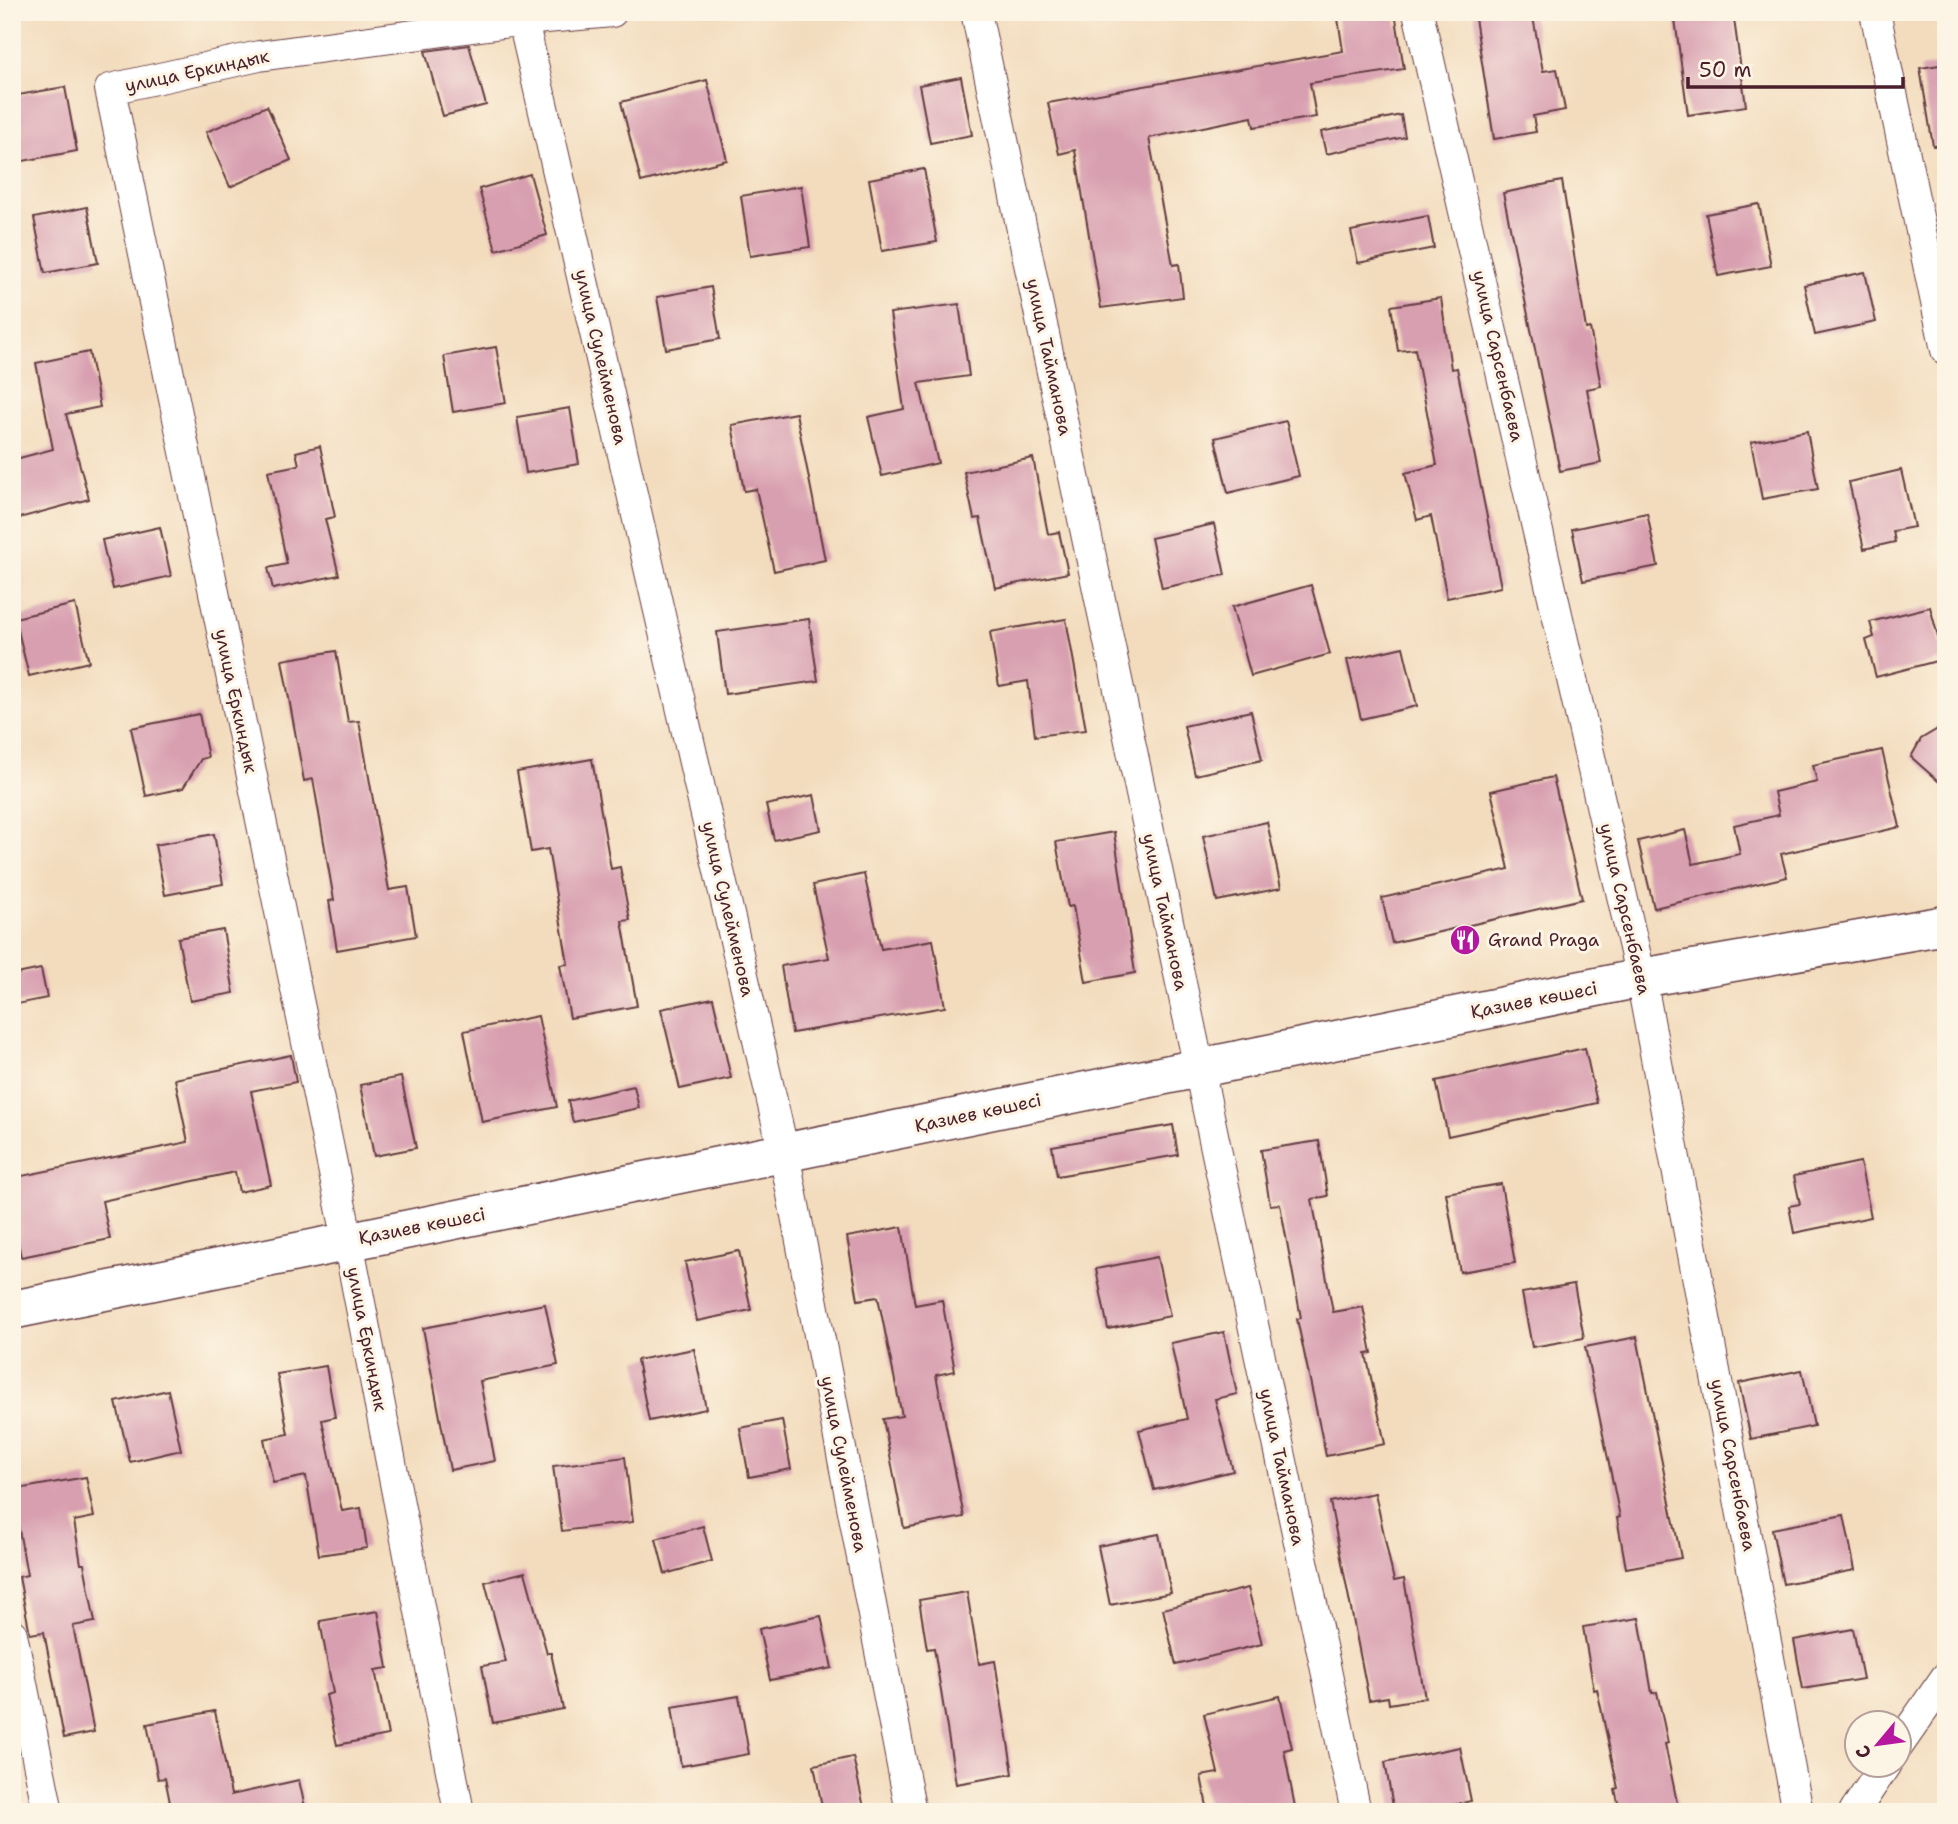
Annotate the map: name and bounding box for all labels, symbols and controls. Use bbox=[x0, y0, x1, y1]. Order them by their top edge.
street label: улица Еркиндык bbox=[123, 44, 272, 98]
scale bar bbox=[1688, 46, 1904, 90]
text: 50 m bbox=[1699, 56, 1752, 84]
street label: улица Сулейменова bbox=[569, 267, 633, 447]
street label: улица Сарсенбаева bbox=[1467, 268, 1529, 444]
street label: улица Тайманова bbox=[1021, 276, 1077, 438]
street label: улица Еркиндык bbox=[209, 627, 263, 776]
street label: улица Сулейменова bbox=[696, 819, 760, 999]
street label: улица Сарсенбаева bbox=[1594, 821, 1656, 997]
street label: улица Тайманова bbox=[1137, 831, 1193, 993]
restaurant icon: Grand Praga bbox=[1448, 923, 1482, 957]
place label: Grand Praga bbox=[1488, 928, 1599, 952]
street label: Қазиев көшесі bbox=[1469, 976, 1599, 1024]
street label: Қазиев көшесі bbox=[913, 1088, 1043, 1138]
street label: Қазиев көшесі bbox=[357, 1202, 487, 1250]
street label: улица Еркиндык bbox=[341, 1265, 393, 1414]
street label: улица Сулейменова bbox=[815, 1374, 873, 1554]
street label: улица Сарсенбаева bbox=[1705, 1377, 1761, 1553]
street label: улица Тайманова bbox=[1254, 1386, 1310, 1548]
north arrow bbox=[1842, 1708, 1912, 1778]
text: С bbox=[1850, 1741, 1877, 1763]

